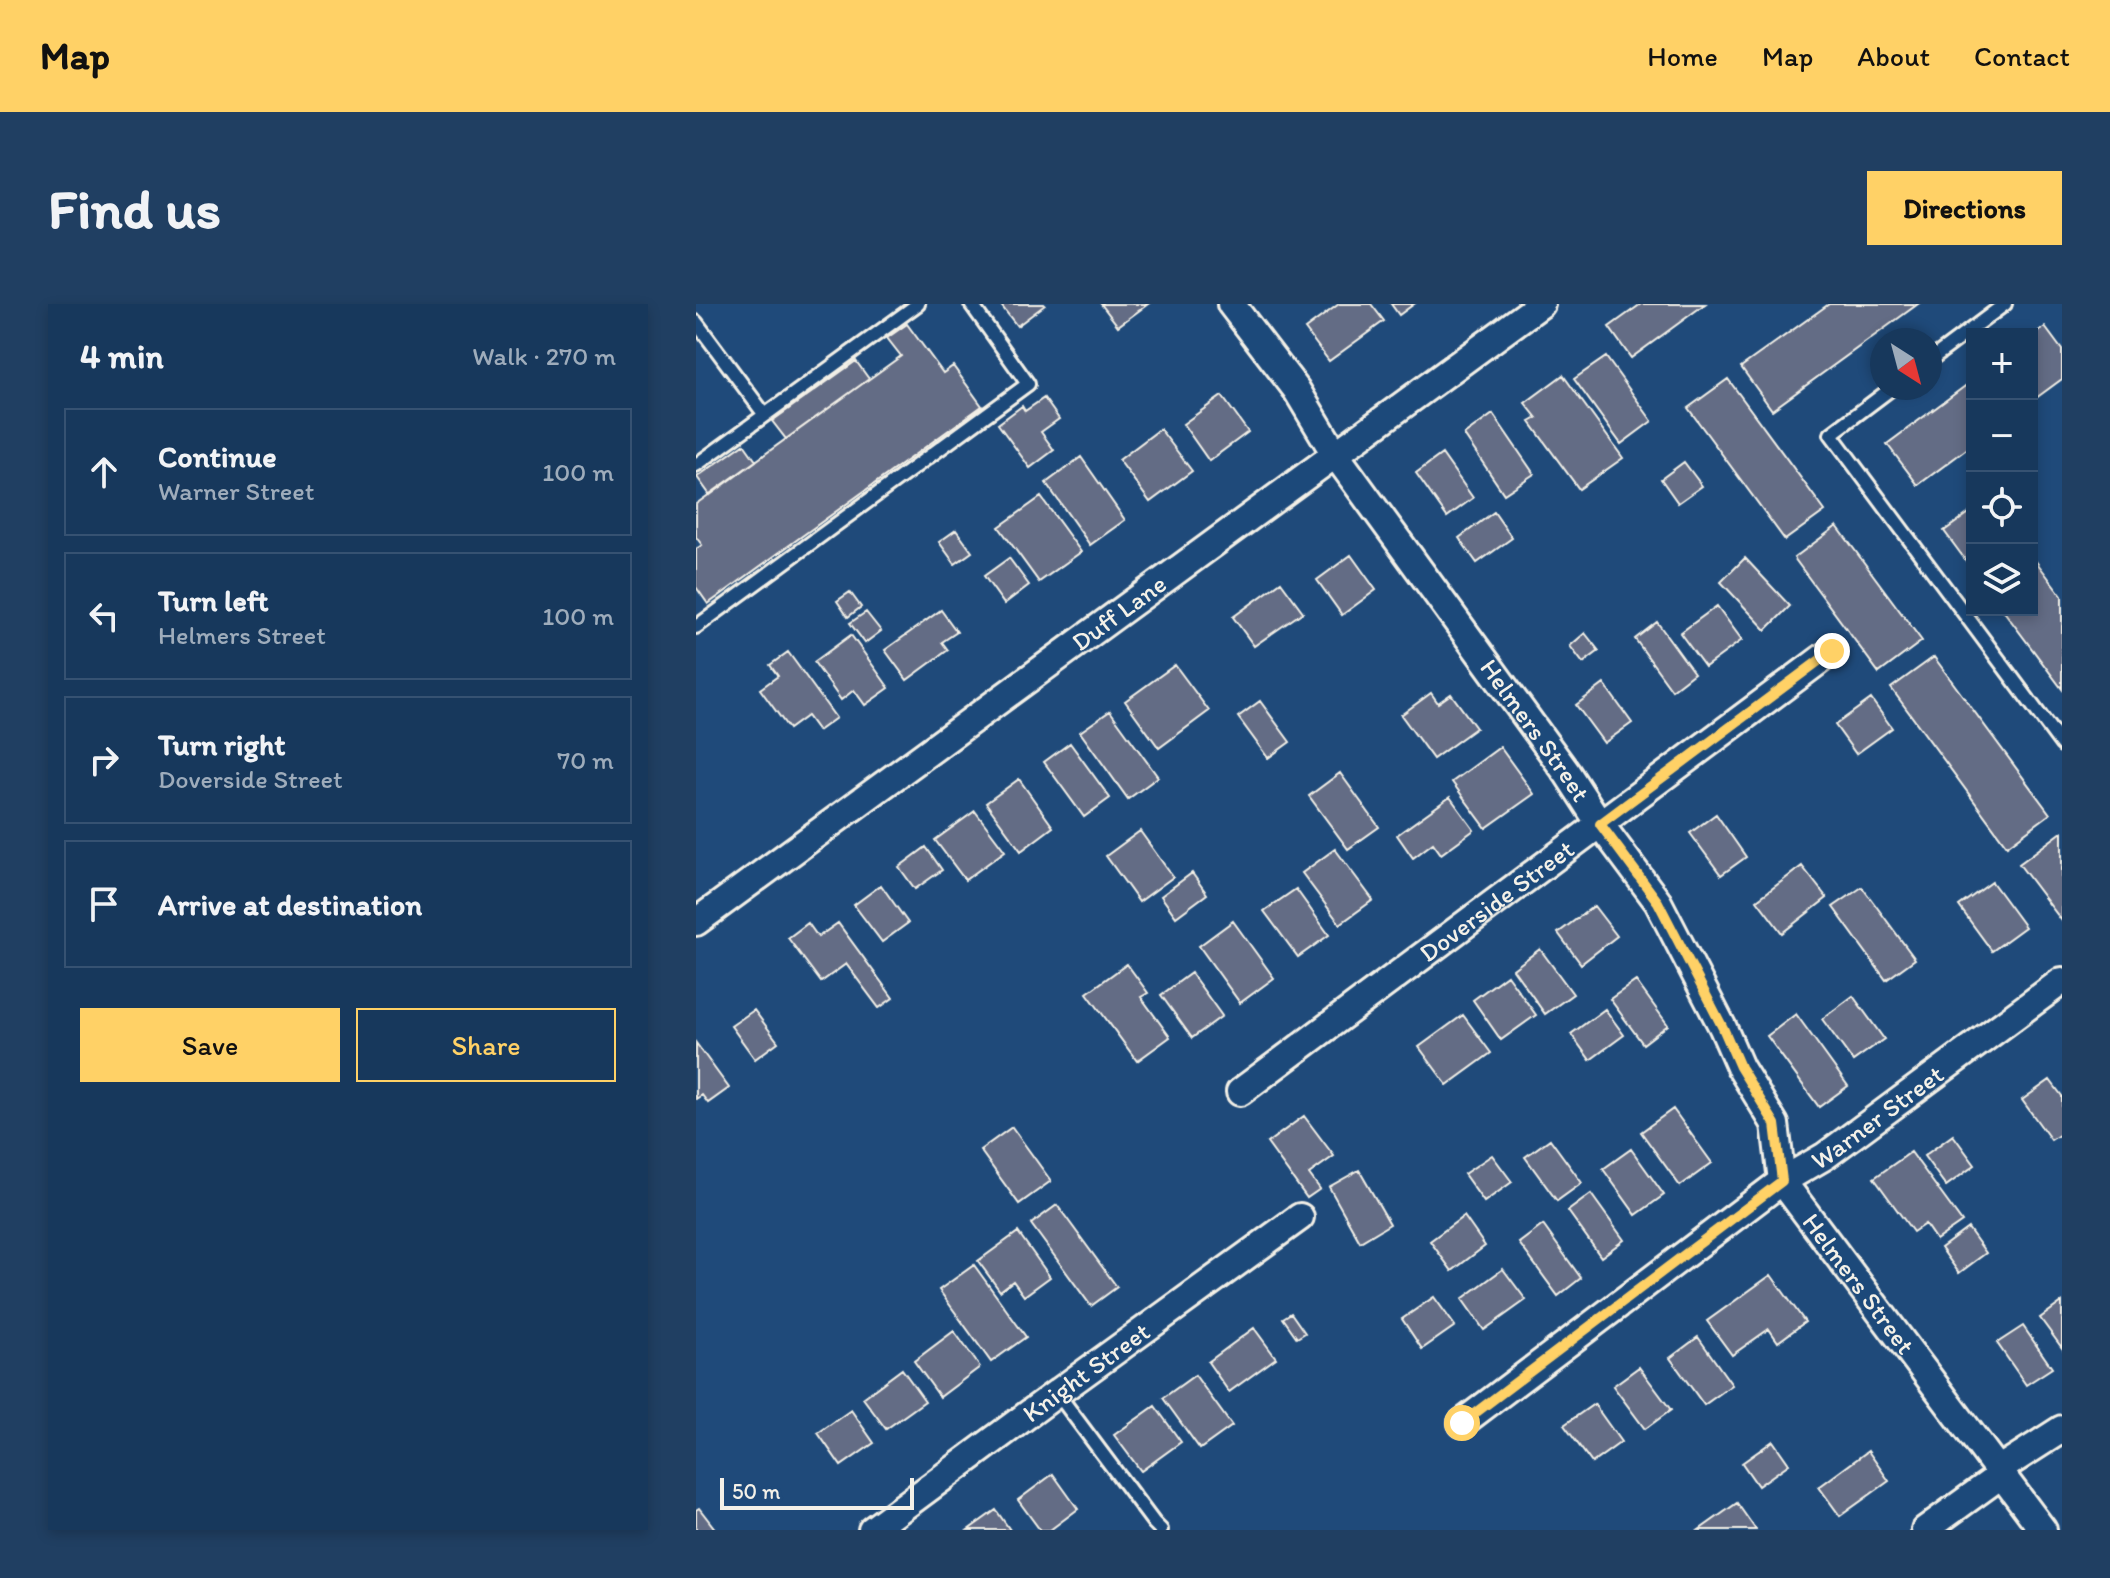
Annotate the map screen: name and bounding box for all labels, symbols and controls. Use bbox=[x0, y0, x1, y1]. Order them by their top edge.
text: Map bbox=[40, 33, 110, 79]
text: Home bbox=[1647, 39, 1718, 73]
text: Map bbox=[1762, 39, 1813, 73]
text: About bbox=[1857, 39, 1930, 73]
text: Contact bbox=[1974, 39, 2070, 73]
button: Directions bbox=[1867, 171, 2062, 245]
text: Find us bbox=[48, 175, 221, 242]
north arrow bbox=[1870, 328, 1942, 400]
map controls bbox=[1966, 328, 2038, 616]
button: + bbox=[1966, 328, 2038, 400]
text: 4 min bbox=[80, 336, 164, 377]
text: Walk · 270 m bbox=[472, 340, 616, 372]
button: − bbox=[1966, 400, 2038, 472]
text: Continue bbox=[158, 438, 277, 475]
icon: ahead bbox=[82, 450, 126, 494]
text: 100 m bbox=[542, 456, 614, 488]
button: locate bbox=[1966, 472, 2038, 544]
text: Warner Street bbox=[158, 475, 314, 507]
button: layers bbox=[1966, 544, 2038, 616]
street label: Duff Lane bbox=[1065, 567, 1173, 658]
text: Turn left bbox=[158, 582, 269, 619]
icon: left bbox=[82, 594, 126, 638]
text: 100 m bbox=[542, 600, 614, 632]
text: Helmers Street bbox=[158, 619, 326, 651]
route end bbox=[1814, 633, 1850, 669]
street label: Helmers Street bbox=[1473, 653, 1597, 808]
text: Turn right bbox=[158, 726, 286, 763]
icon: right bbox=[82, 738, 126, 782]
text: 70 m bbox=[557, 744, 614, 776]
text: Doverside Street bbox=[158, 763, 343, 795]
street label: Doverside Street bbox=[1413, 833, 1581, 969]
icon: arrive bbox=[82, 882, 126, 926]
text: Arrive at destination bbox=[158, 886, 422, 923]
button: Save bbox=[80, 1008, 340, 1082]
button: Share bbox=[356, 1008, 616, 1082]
street label: Warner Street bbox=[1806, 1058, 1950, 1176]
street label: Helmers Street bbox=[1796, 1207, 1922, 1361]
street label: Knight Street bbox=[1016, 1315, 1156, 1429]
route start bbox=[1444, 1405, 1480, 1441]
scale bar bbox=[720, 1474, 914, 1510]
text: 50 m bbox=[732, 1478, 781, 1505]

